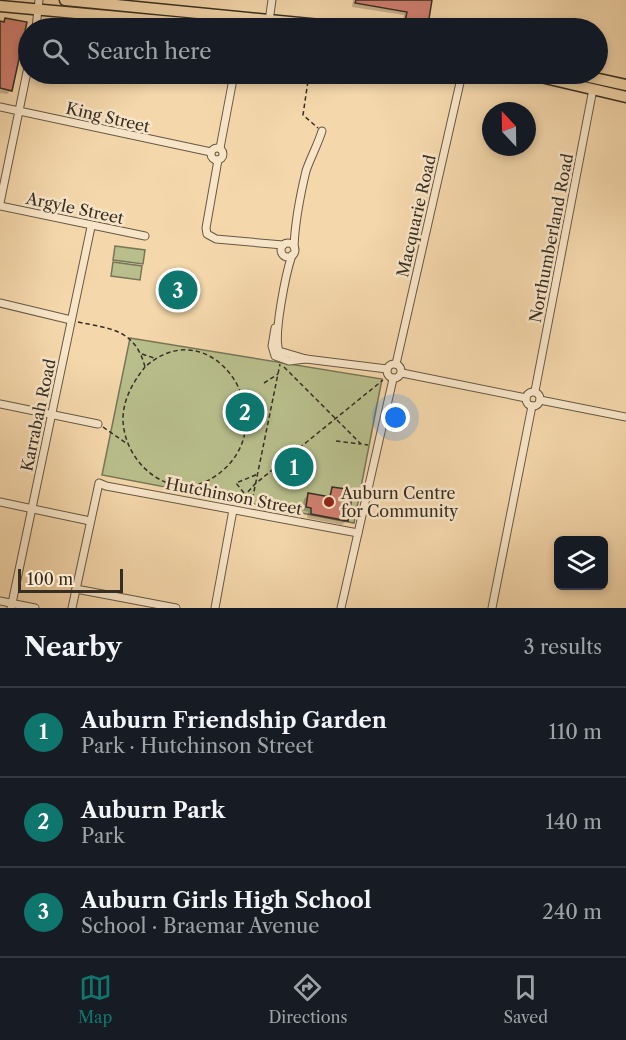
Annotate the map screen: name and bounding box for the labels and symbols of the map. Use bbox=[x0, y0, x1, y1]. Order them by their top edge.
street label: King Street bbox=[64, 98, 152, 136]
north arrow bbox=[482, 102, 536, 156]
street label: Northumberland Road bbox=[525, 151, 577, 324]
street label: Macquarie Road bbox=[392, 152, 440, 279]
street label: Argyle Street bbox=[23, 188, 126, 228]
pin: 3 bbox=[158, 268, 198, 312]
street label: Karrabah Road bbox=[16, 357, 60, 473]
pin: 2 bbox=[226, 390, 264, 434]
your location bbox=[381, 403, 410, 432]
pin: 1 bbox=[274, 444, 314, 490]
street label: Hutchinson Street bbox=[164, 473, 304, 519]
place label: Auburn Centre for Community bbox=[340, 483, 459, 521]
marker: Auburn Centre for Community bbox=[322, 495, 336, 509]
scale bar bbox=[18, 566, 123, 594]

